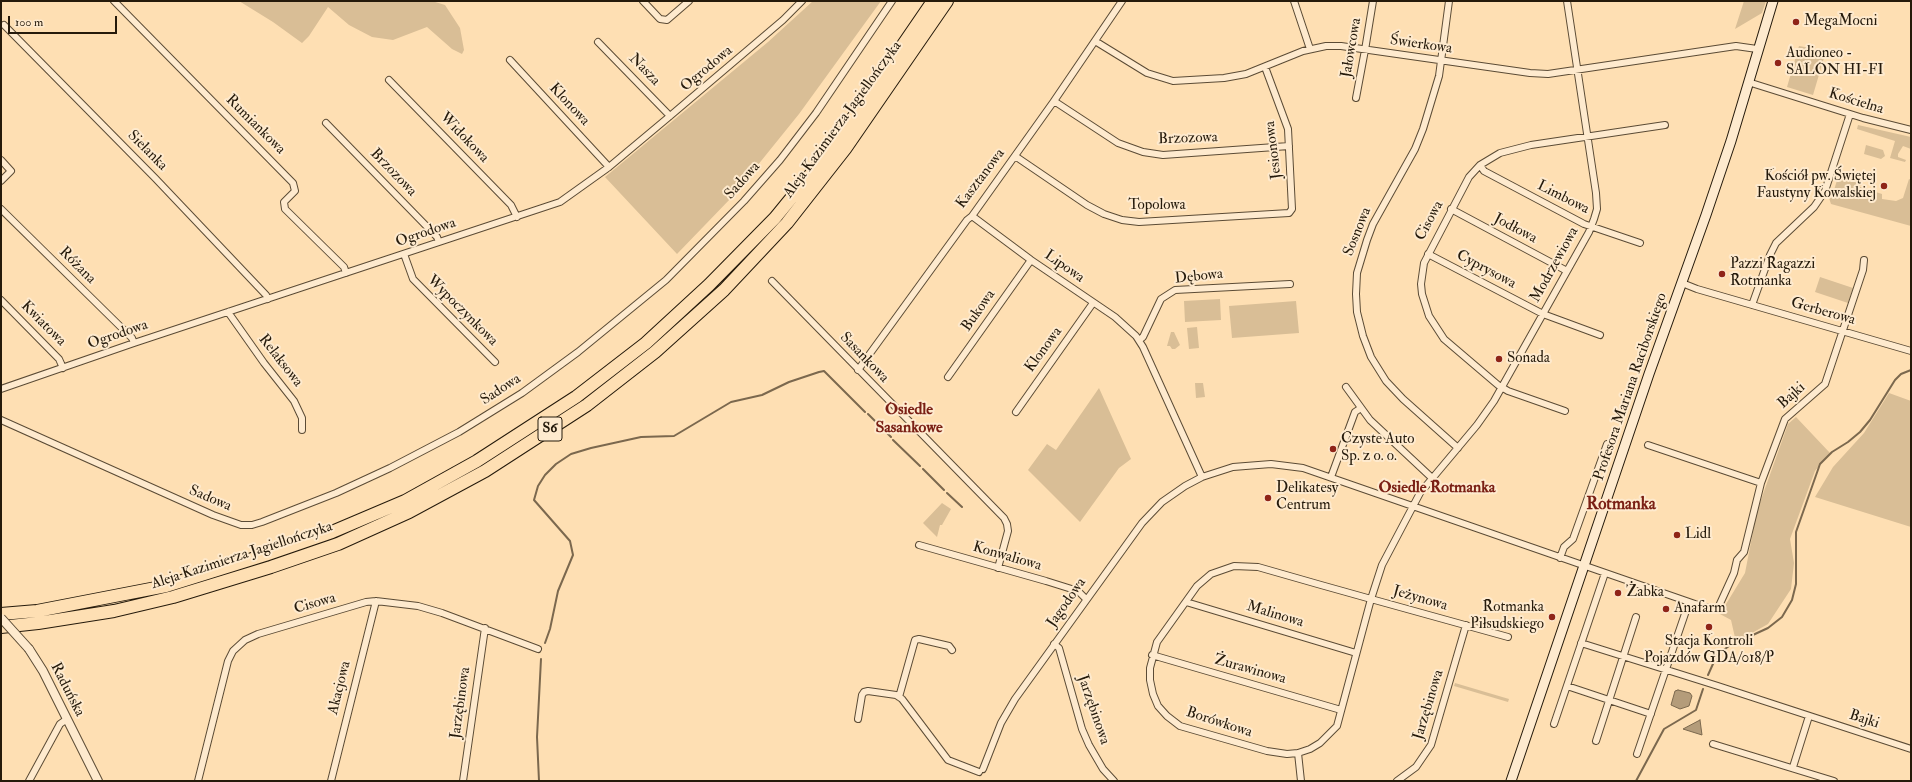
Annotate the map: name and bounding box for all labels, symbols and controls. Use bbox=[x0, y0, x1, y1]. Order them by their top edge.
scale bar bbox=[10, 8, 119, 34]
place label: MegaMocni bbox=[1804, 13, 1877, 31]
text: 100 m bbox=[15, 15, 43, 30]
street label: Jałowcowa bbox=[1338, 17, 1366, 79]
marker: MegaMocni bbox=[1791, 17, 1801, 27]
street label: Świerkowa bbox=[1389, 32, 1453, 58]
street label: Aleja Kazimierza Jagiellończyka bbox=[780, 38, 906, 202]
street label: Ogrodowa bbox=[677, 42, 737, 96]
place label: Audioneo - SALON HI-FI bbox=[1786, 45, 1883, 80]
street label: Nasza bbox=[624, 50, 664, 90]
marker: Audioneo - SALON HI-FI bbox=[1773, 58, 1783, 68]
street label: Klonowa bbox=[545, 80, 593, 130]
street label: Kościelna bbox=[1826, 85, 1886, 119]
street label: Rumiankowa bbox=[221, 91, 289, 159]
street label: Widokowa bbox=[436, 109, 492, 167]
street label: Jesionowa bbox=[1261, 120, 1287, 180]
street label: Sielanka bbox=[123, 127, 171, 175]
street label: Brzozowa bbox=[1158, 129, 1218, 149]
street label: Brzozowa bbox=[366, 145, 420, 201]
street label: Kasztanowa bbox=[953, 146, 1009, 212]
street label: Sadowa bbox=[721, 158, 765, 204]
place label: Kościół pw. Świętej Faustyny Kowalskiej bbox=[1757, 168, 1876, 203]
street label: Limbowa bbox=[1534, 177, 1592, 219]
marker: Kościół pw. Świętej Faustyny Kowalskiej bbox=[1879, 181, 1889, 191]
street label: Topolowa bbox=[1128, 197, 1186, 215]
street label: Cisowa bbox=[1412, 198, 1448, 244]
street label: Sosnowa bbox=[1340, 205, 1376, 259]
street label: Jodłowa bbox=[1490, 210, 1540, 248]
street label: Ogrodowa bbox=[394, 214, 458, 252]
street label: Modrzewiowa bbox=[1527, 224, 1583, 306]
street label: Różana bbox=[55, 244, 99, 288]
street label: Lipowa bbox=[1040, 247, 1088, 287]
street label: Cyprysowa bbox=[1453, 247, 1519, 293]
place label: Pazzi Ragazzi Rotmanka bbox=[1730, 256, 1815, 291]
street label: Dębowa bbox=[1174, 266, 1224, 288]
marker: Pazzi Ragazzi Rotmanka bbox=[1717, 269, 1727, 279]
street label: Wypoczynkowa bbox=[423, 272, 501, 350]
street label: Bukowa bbox=[958, 287, 1000, 335]
street label: Profesora Mariana Raciborskiego bbox=[1590, 291, 1672, 483]
street label: Gerberowa bbox=[1789, 294, 1857, 330]
street label: Kwiatowa bbox=[17, 298, 69, 350]
street label: Ogrodowa bbox=[86, 316, 150, 354]
street label: Klonowa bbox=[1022, 324, 1066, 376]
street label: Sasankowa bbox=[836, 329, 892, 387]
street label: Relaksowa bbox=[254, 331, 306, 391]
place label: Sonada bbox=[1507, 350, 1550, 368]
marker: Sonada bbox=[1494, 354, 1504, 364]
street label: Sadowa bbox=[477, 370, 525, 410]
street label: Bajki bbox=[1775, 379, 1809, 413]
district label: Osiedle Sasankowe bbox=[875, 401, 943, 439]
road number: S6 bbox=[538, 417, 562, 441]
place label: Czyste Auto Sp. z o. o. bbox=[1341, 431, 1414, 466]
marker: Czyste Auto Sp. z o. o. bbox=[1328, 444, 1338, 454]
district label: Osiedle Rotmanka bbox=[1379, 479, 1495, 499]
place label: Delikatesy Centrum bbox=[1276, 480, 1338, 515]
street label: Sadowa bbox=[186, 482, 234, 516]
marker: Delikatesy Centrum bbox=[1263, 493, 1273, 503]
district label: Rotmanka bbox=[1586, 495, 1656, 515]
street label: Aleja Kazimierza Jagiellończyka bbox=[149, 518, 335, 594]
place label: Lidl bbox=[1685, 526, 1711, 544]
marker: Lidl bbox=[1672, 530, 1682, 540]
street label: Konwaliowa bbox=[971, 539, 1043, 575]
street label: Jagodowa bbox=[1043, 575, 1091, 631]
street label: Jeżynowa bbox=[1391, 583, 1449, 615]
place label: Żabka bbox=[1626, 584, 1664, 602]
marker: Żabka bbox=[1613, 588, 1623, 598]
street label: Cisowa bbox=[292, 589, 338, 619]
street label: Malinowa bbox=[1244, 598, 1306, 632]
place label: Rotmanka Piłsudskiego bbox=[1470, 599, 1544, 634]
place label: Anafarm bbox=[1674, 600, 1726, 618]
marker: Anafarm bbox=[1661, 604, 1671, 614]
marker: Rotmanka Piłsudskiego bbox=[1547, 612, 1557, 622]
marker: Stacja Kontroli Pojazdów GDA/018/P bbox=[1704, 622, 1714, 632]
place label: Stacja Kontroli Pojazdów GDA/018/P bbox=[1644, 633, 1774, 668]
street label: Żurawinowa bbox=[1212, 651, 1288, 689]
street label: Akacjowa bbox=[325, 659, 355, 717]
street label: Raduńska bbox=[46, 660, 88, 720]
street label: Jarzębinowa bbox=[447, 666, 475, 740]
street label: Jarzębinowa bbox=[1410, 668, 1448, 742]
street label: Jarzębinowa bbox=[1073, 673, 1113, 747]
street label: Borówkowa bbox=[1184, 704, 1254, 742]
street label: Bajki bbox=[1847, 707, 1881, 733]

